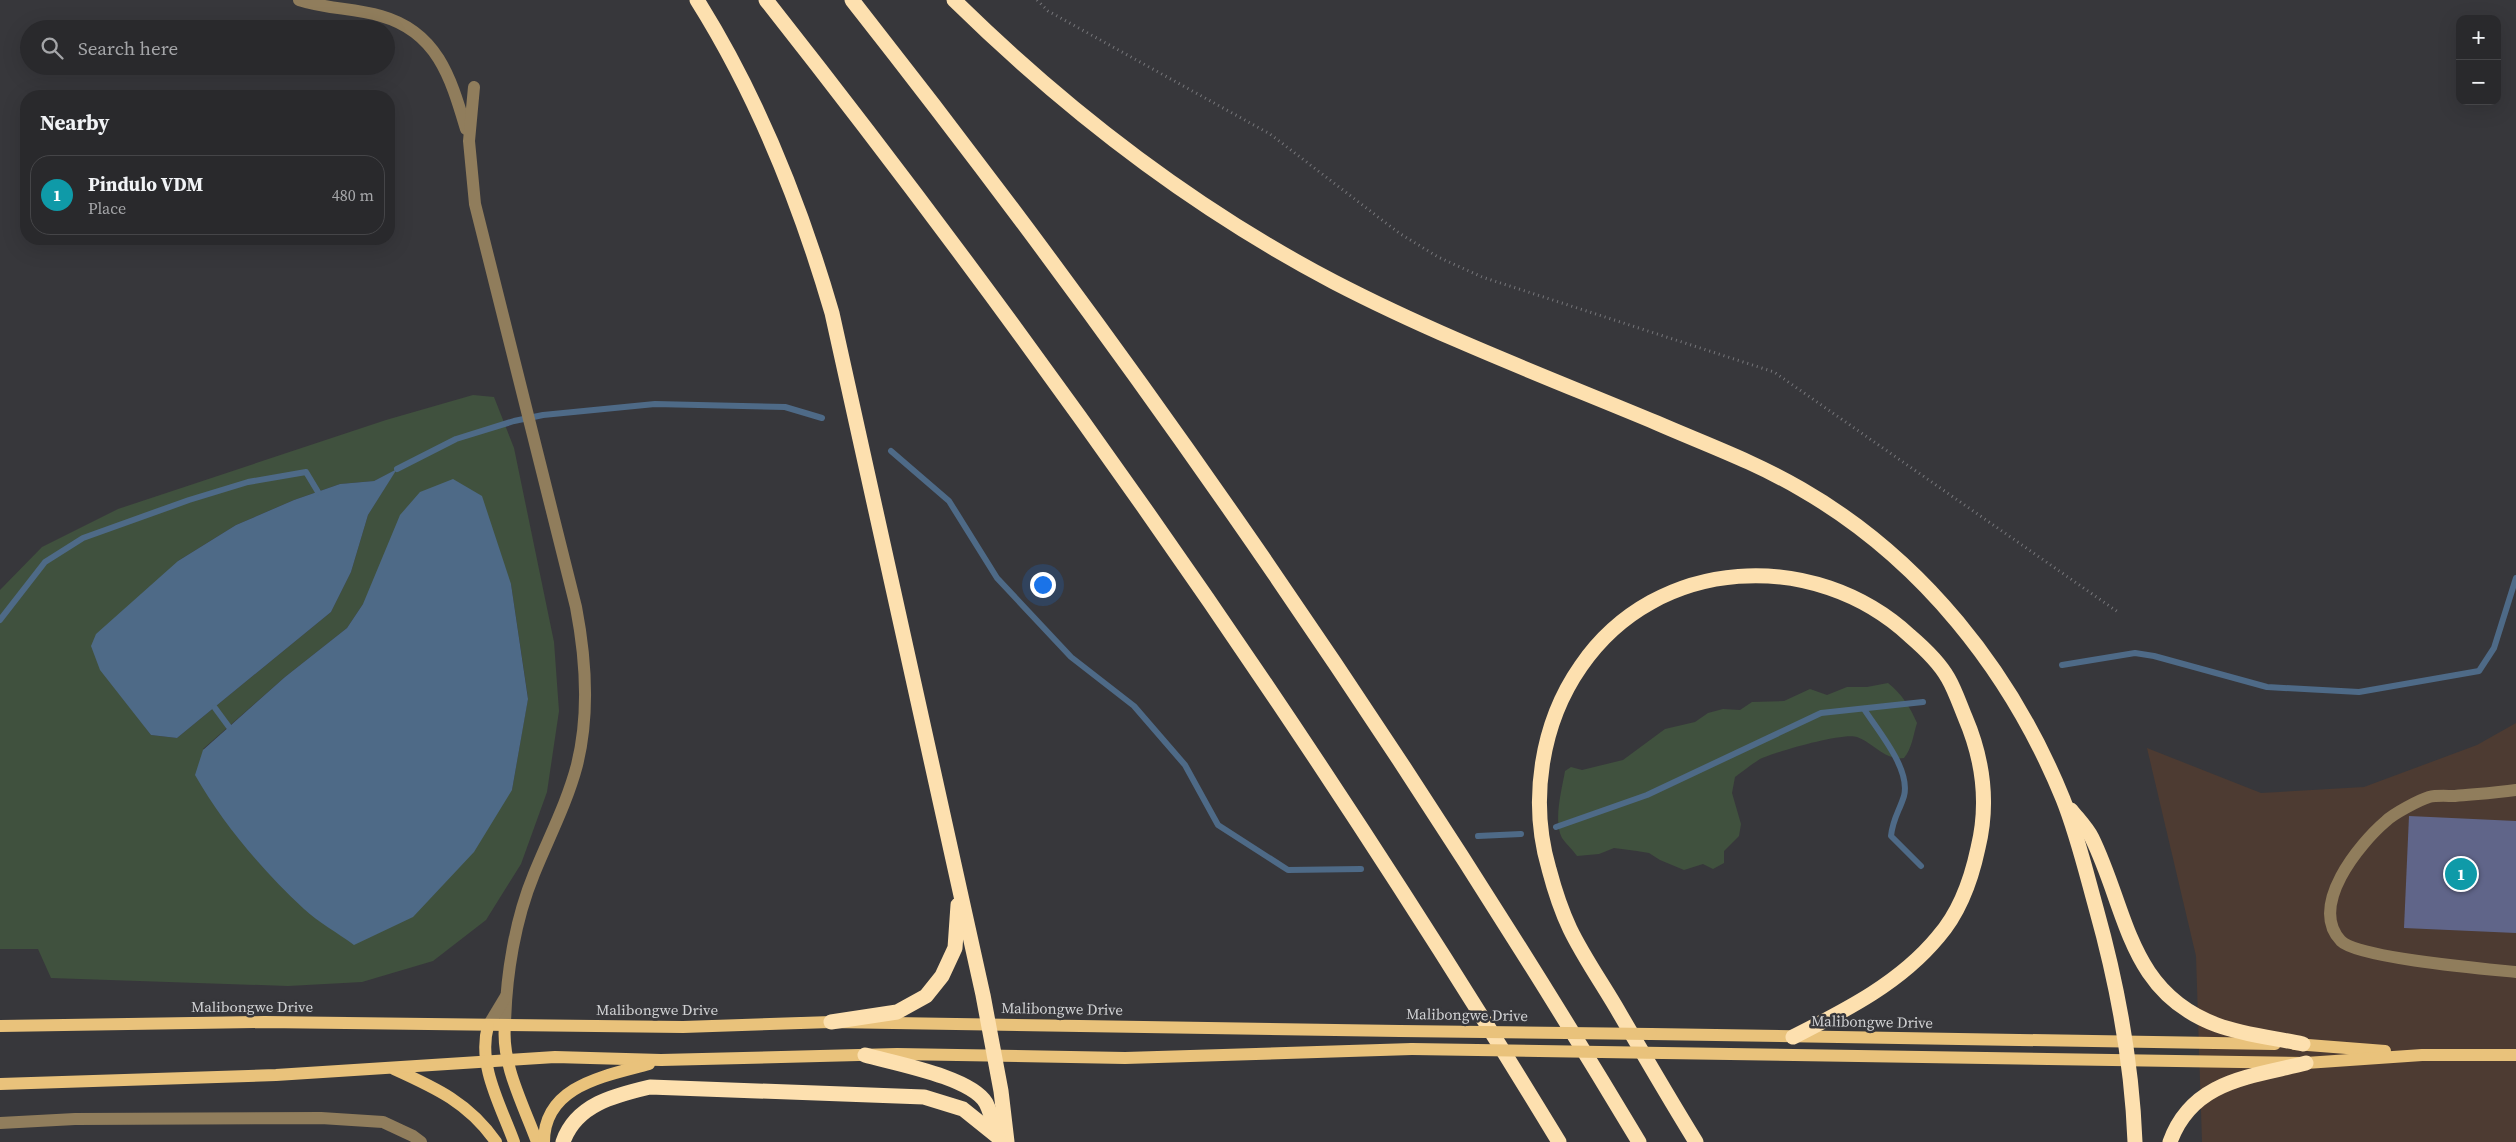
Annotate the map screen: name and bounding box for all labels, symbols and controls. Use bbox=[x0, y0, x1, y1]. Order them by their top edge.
map controls bbox=[2456, 15, 2501, 105]
button: + bbox=[2456, 15, 2501, 60]
search box bbox=[20, 20, 395, 75]
icon: search bbox=[38, 34, 66, 62]
text: Search here bbox=[78, 35, 178, 61]
button: − bbox=[2456, 60, 2501, 105]
text: Nearby bbox=[40, 108, 110, 137]
text: Pindulo VDM bbox=[88, 171, 203, 197]
text: 1 bbox=[53, 184, 61, 206]
text: 480 m bbox=[332, 184, 374, 206]
text: Place bbox=[88, 197, 126, 219]
your location bbox=[1030, 572, 1056, 598]
pin: 1 bbox=[2445, 855, 2477, 893]
street label: Malibongwe Drive bbox=[191, 996, 313, 1017]
street label: Malibongwe Drive bbox=[1001, 997, 1124, 1020]
street label: Malibongwe Drive bbox=[596, 999, 718, 1020]
street label: Malibongwe Drive bbox=[1406, 1003, 1529, 1026]
street label: Malibongwe Drive bbox=[1811, 1010, 1934, 1033]

